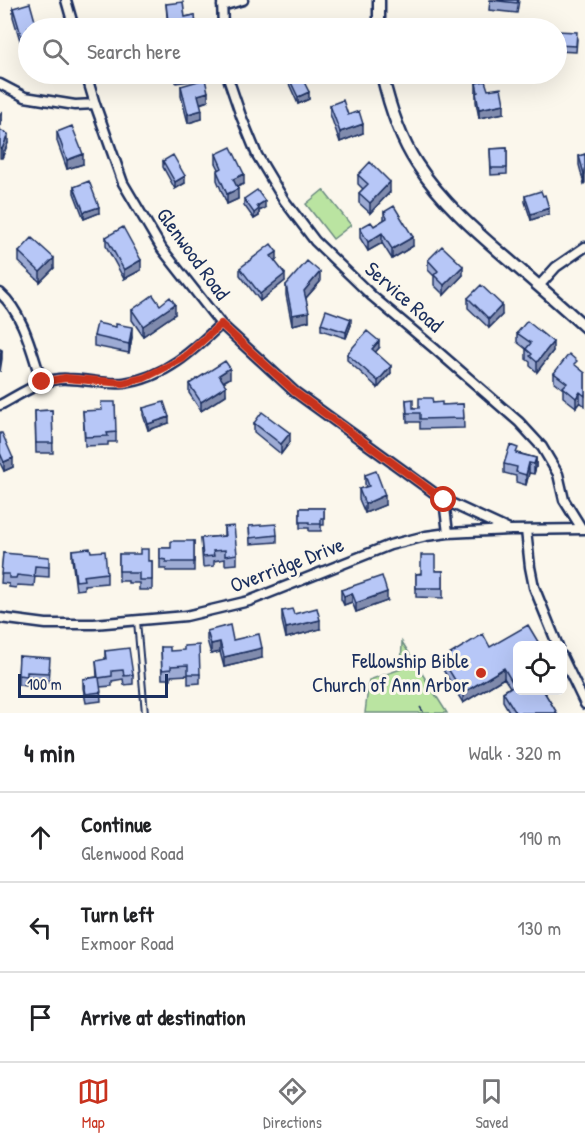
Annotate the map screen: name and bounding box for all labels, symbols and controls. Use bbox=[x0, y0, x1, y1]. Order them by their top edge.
search box bbox=[18, 18, 567, 84]
icon: search bbox=[39, 35, 72, 68]
text: Search here bbox=[87, 36, 181, 66]
street label: Glenwood Road bbox=[150, 202, 237, 306]
street label: Service Road bbox=[359, 255, 450, 339]
route end bbox=[28, 368, 54, 394]
route start bbox=[430, 486, 456, 512]
street label: Overridge Drive bbox=[226, 530, 348, 599]
map controls bbox=[513, 641, 567, 695]
button: locate bbox=[513, 641, 567, 695]
place label: Fellowship Bible Church of Ann Arbor bbox=[312, 646, 469, 699]
marker: Fellowship Bible Church of Ann Arbor bbox=[474, 666, 488, 680]
scale bar bbox=[18, 671, 168, 698]
text: 100 m bbox=[27, 673, 62, 695]
text: 4 min bbox=[24, 735, 75, 770]
text: Walk · 320 m bbox=[469, 739, 561, 766]
text: Continue bbox=[81, 809, 152, 839]
icon: ahead bbox=[24, 821, 57, 854]
text: 190 m bbox=[519, 824, 561, 851]
text: Glenwood Road bbox=[81, 839, 183, 866]
text: Turn left bbox=[81, 899, 154, 929]
icon: left bbox=[24, 911, 57, 944]
text: 130 m bbox=[518, 914, 561, 941]
text: Exmoor Road bbox=[81, 929, 174, 956]
icon: arrive bbox=[24, 1001, 57, 1034]
text: Arrive at destination bbox=[81, 1002, 246, 1032]
tab: Map bbox=[77, 1075, 110, 1133]
tab: Directions bbox=[263, 1075, 322, 1133]
tab: Saved bbox=[475, 1075, 508, 1133]

